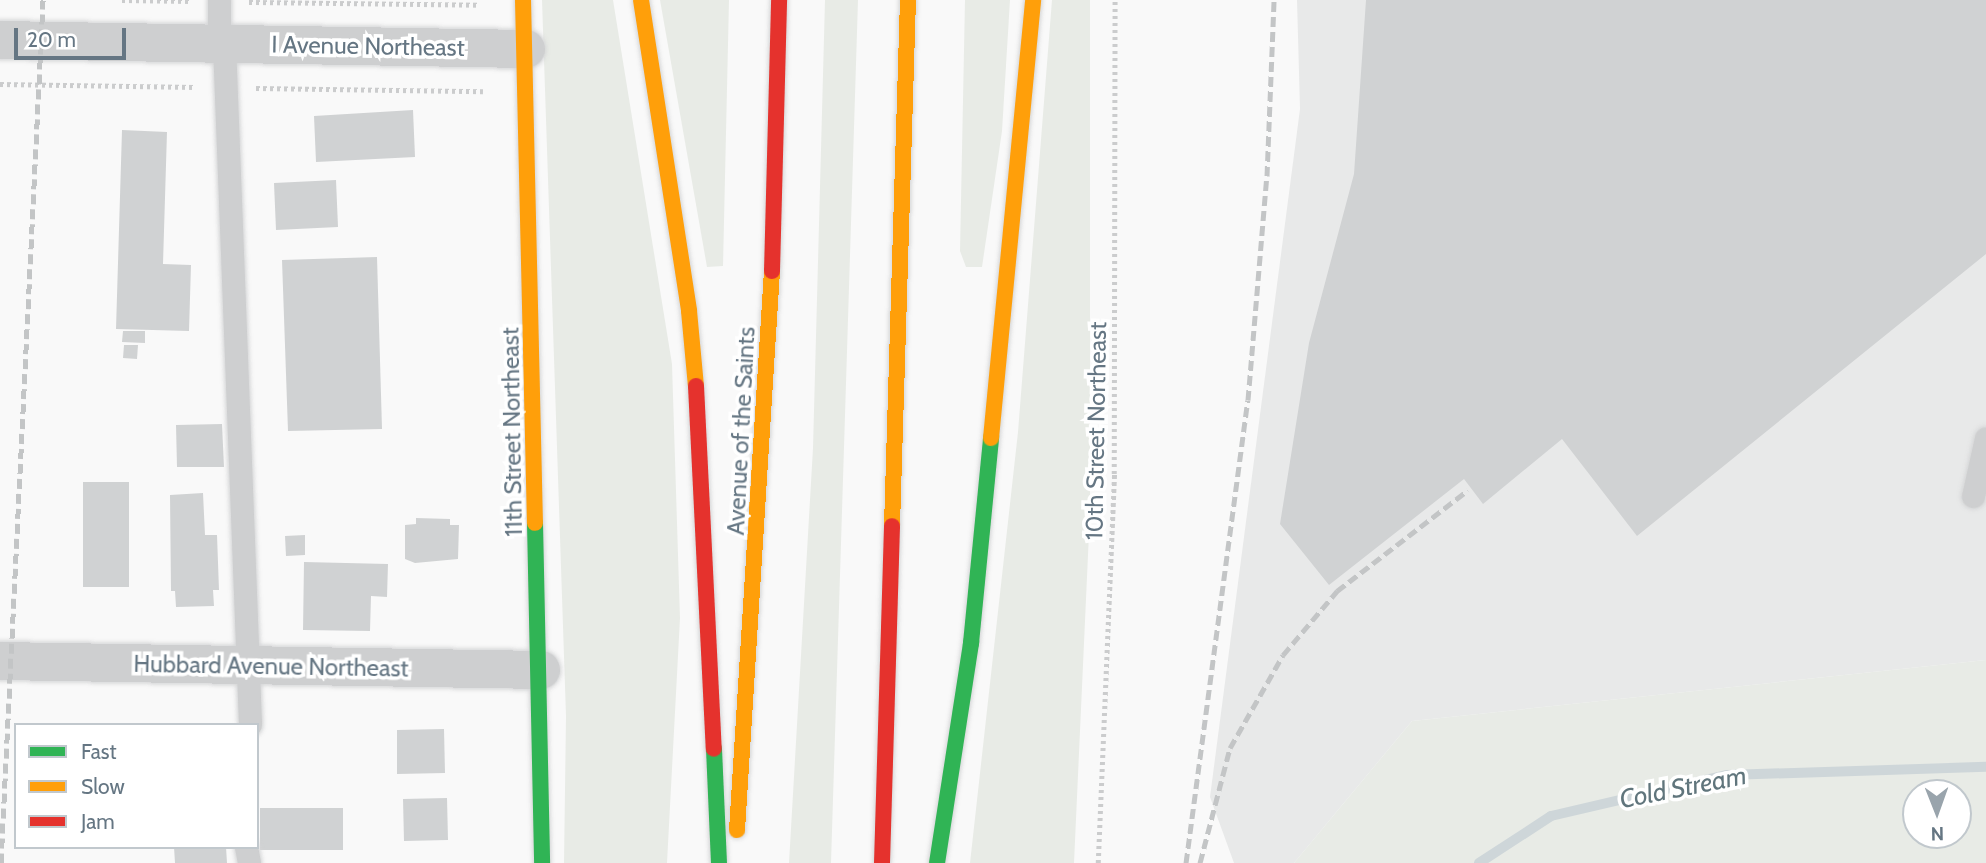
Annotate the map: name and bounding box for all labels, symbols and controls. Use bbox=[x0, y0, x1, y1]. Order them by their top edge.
scale bar bbox=[18, 14, 130, 58]
text: 20 m bbox=[27, 27, 76, 52]
street label: I Avenue Northeast bbox=[271, 30, 465, 62]
street label: 10th Street Northeast bbox=[1080, 322, 1112, 540]
street label: Avenue of the Saints bbox=[721, 326, 761, 536]
street label: 11th Street Northeast bbox=[496, 327, 528, 537]
street label: Hubbard Avenue Northeast bbox=[133, 649, 409, 683]
legend bbox=[14, 723, 259, 849]
text: Fast bbox=[81, 739, 117, 764]
water label: Cold Stream bbox=[1617, 760, 1749, 816]
text: Slow bbox=[81, 774, 125, 799]
north arrow bbox=[1902, 779, 1972, 849]
text: Jam bbox=[81, 809, 115, 834]
text: N bbox=[1930, 822, 1944, 845]

